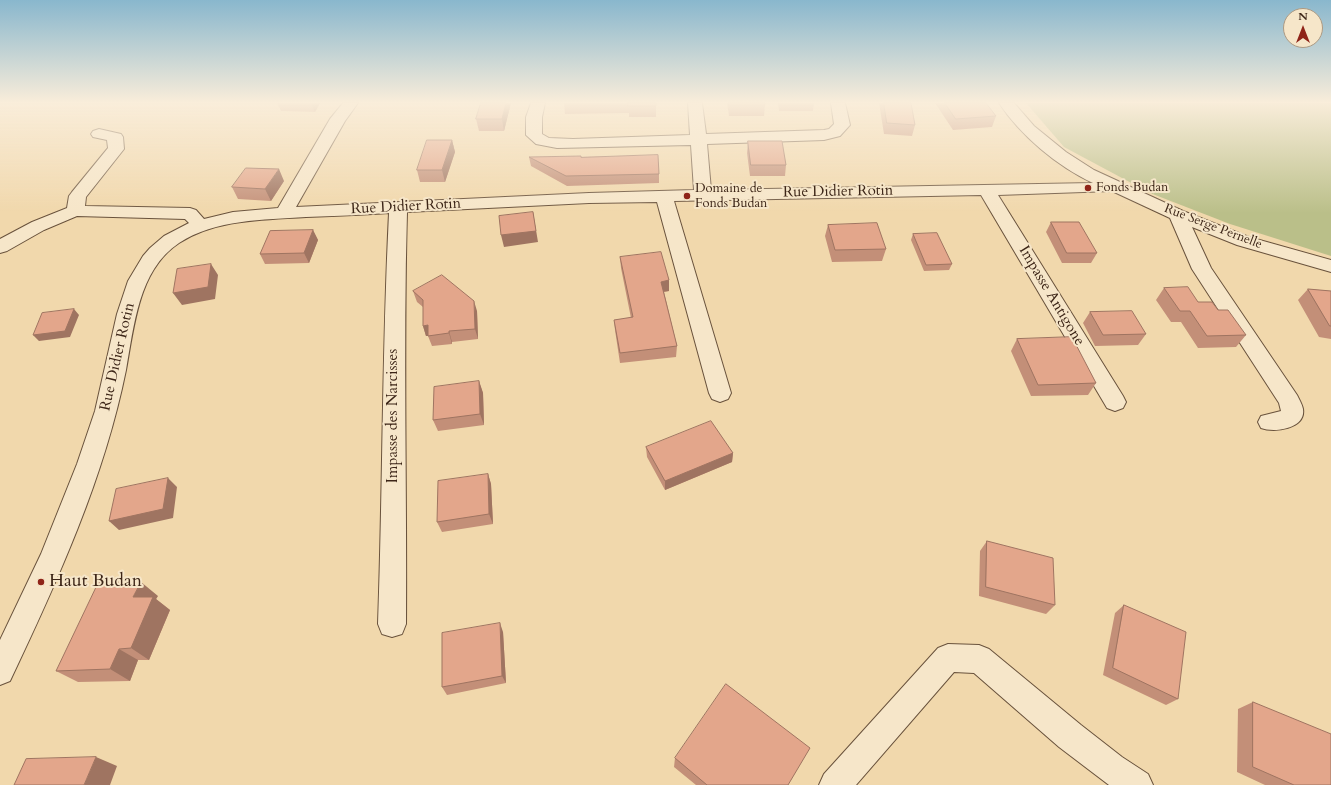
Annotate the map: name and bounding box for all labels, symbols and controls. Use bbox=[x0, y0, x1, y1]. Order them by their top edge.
north arrow bbox=[1283, 8, 1323, 48]
text: N bbox=[1298, 9, 1308, 24]
place label: Fonds Budan bbox=[1096, 180, 1168, 196]
place label: Domaine de Fonds Budan bbox=[695, 181, 767, 212]
street label: Rue Didier Rotin bbox=[783, 182, 893, 202]
marker: Fonds Budan bbox=[1083, 183, 1093, 193]
marker: Domaine de Fonds Budan bbox=[682, 191, 692, 201]
street label: Rue Didier Rotin bbox=[350, 195, 462, 219]
street label: Rue Serge Pernelle bbox=[1162, 201, 1264, 253]
street label: Impasse Antigone bbox=[1014, 243, 1088, 349]
street label: Rue Didier Rotin bbox=[97, 301, 139, 413]
street label: Impasse des Narcisses bbox=[385, 349, 403, 483]
place label: Haut Budan bbox=[49, 571, 142, 593]
marker: Haut Budan bbox=[36, 577, 46, 587]

